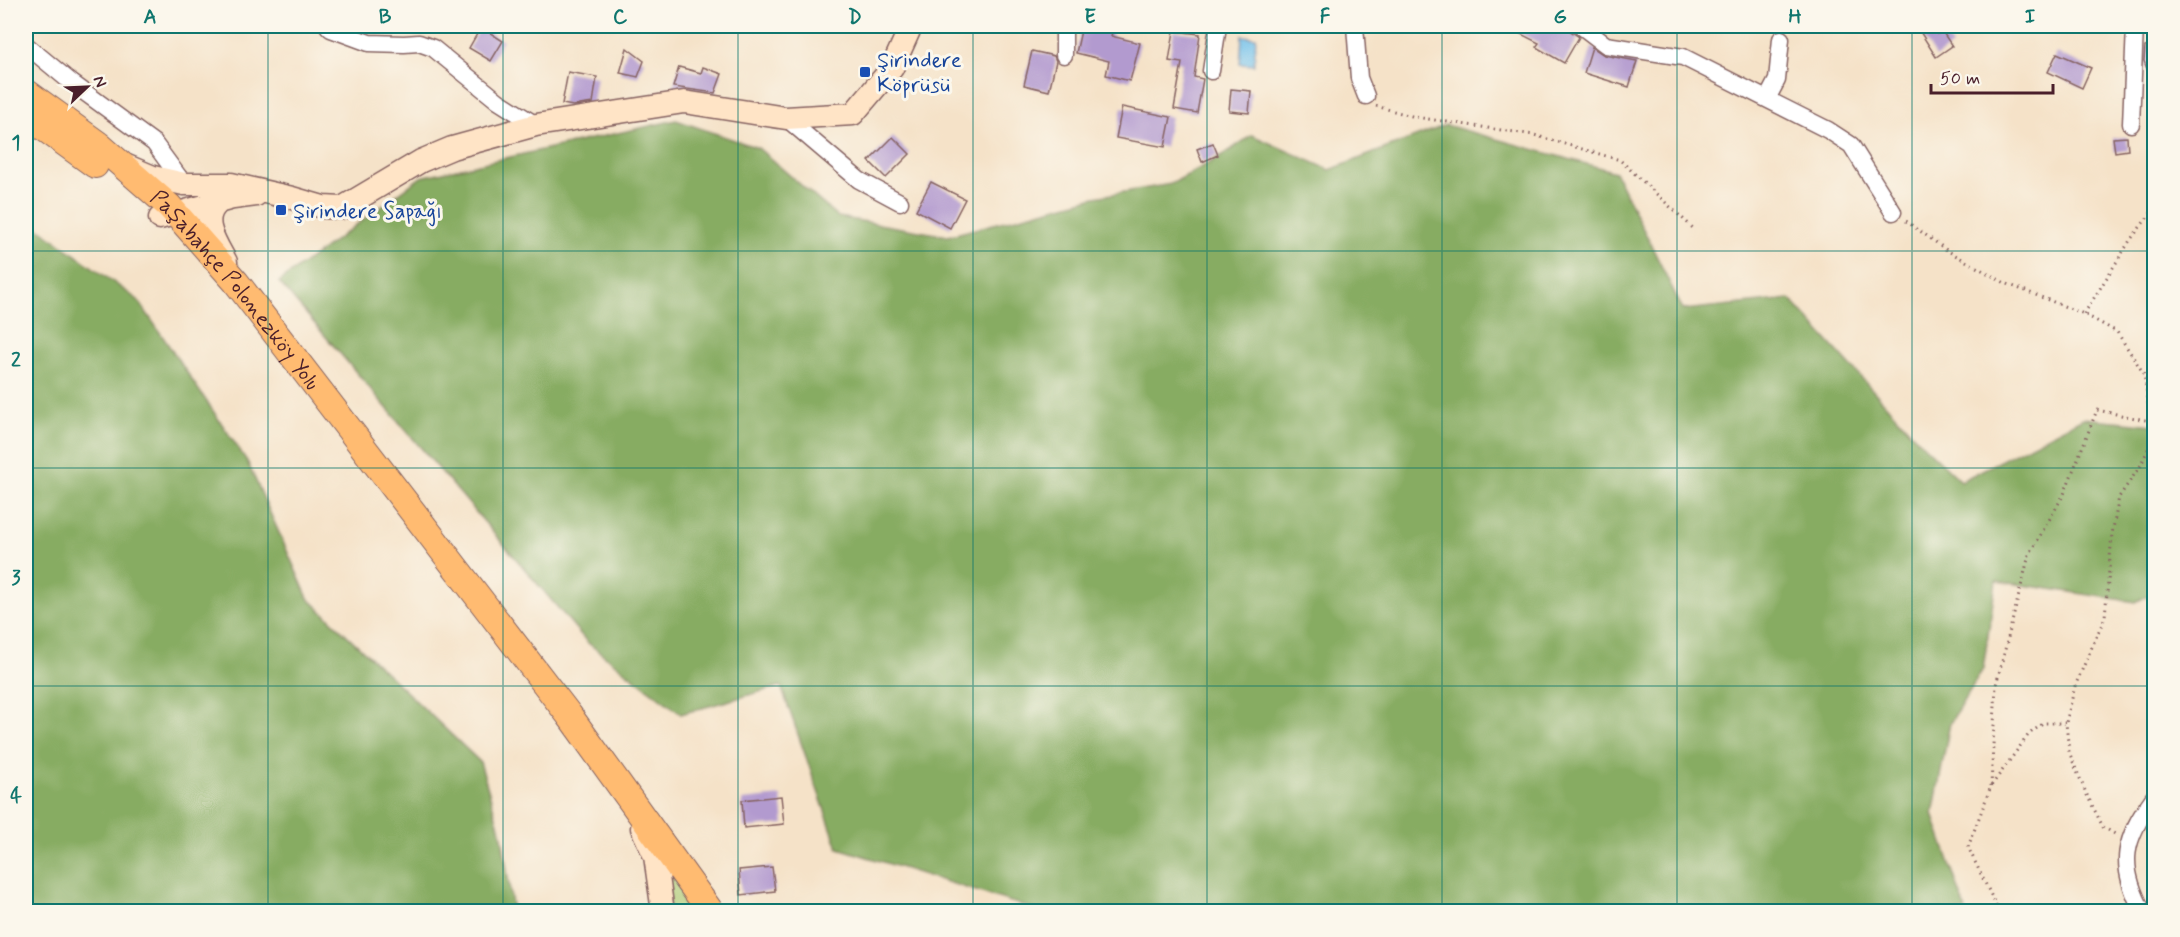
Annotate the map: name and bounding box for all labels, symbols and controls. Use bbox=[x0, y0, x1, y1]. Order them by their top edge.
text: A bbox=[143, 4, 157, 31]
text: B bbox=[379, 4, 392, 31]
text: C bbox=[613, 4, 628, 31]
text: D bbox=[848, 4, 862, 31]
text: E bbox=[1084, 4, 1096, 31]
text: F bbox=[1320, 4, 1331, 31]
text: G bbox=[1553, 4, 1567, 31]
text: H bbox=[1788, 4, 1802, 31]
text: I bbox=[2025, 4, 2035, 31]
place label: Şirindere Köprüsü bbox=[877, 47, 962, 100]
north arrow bbox=[57, 57, 117, 117]
scale bar bbox=[1931, 57, 2052, 95]
marker: Şirindere Köprüsü bbox=[858, 65, 872, 79]
text: 50 m bbox=[1940, 67, 1980, 91]
text: N bbox=[88, 73, 111, 91]
text: 1 bbox=[12, 130, 20, 157]
street label: Paşabahçe Polonezköy Yolu bbox=[144, 184, 326, 396]
place label: Şirindere Sapağı bbox=[293, 198, 442, 227]
marker: Şirindere Sapağı bbox=[274, 203, 288, 217]
text: 2 bbox=[11, 347, 21, 374]
text: 3 bbox=[11, 565, 21, 592]
text: 4 bbox=[10, 783, 22, 810]

